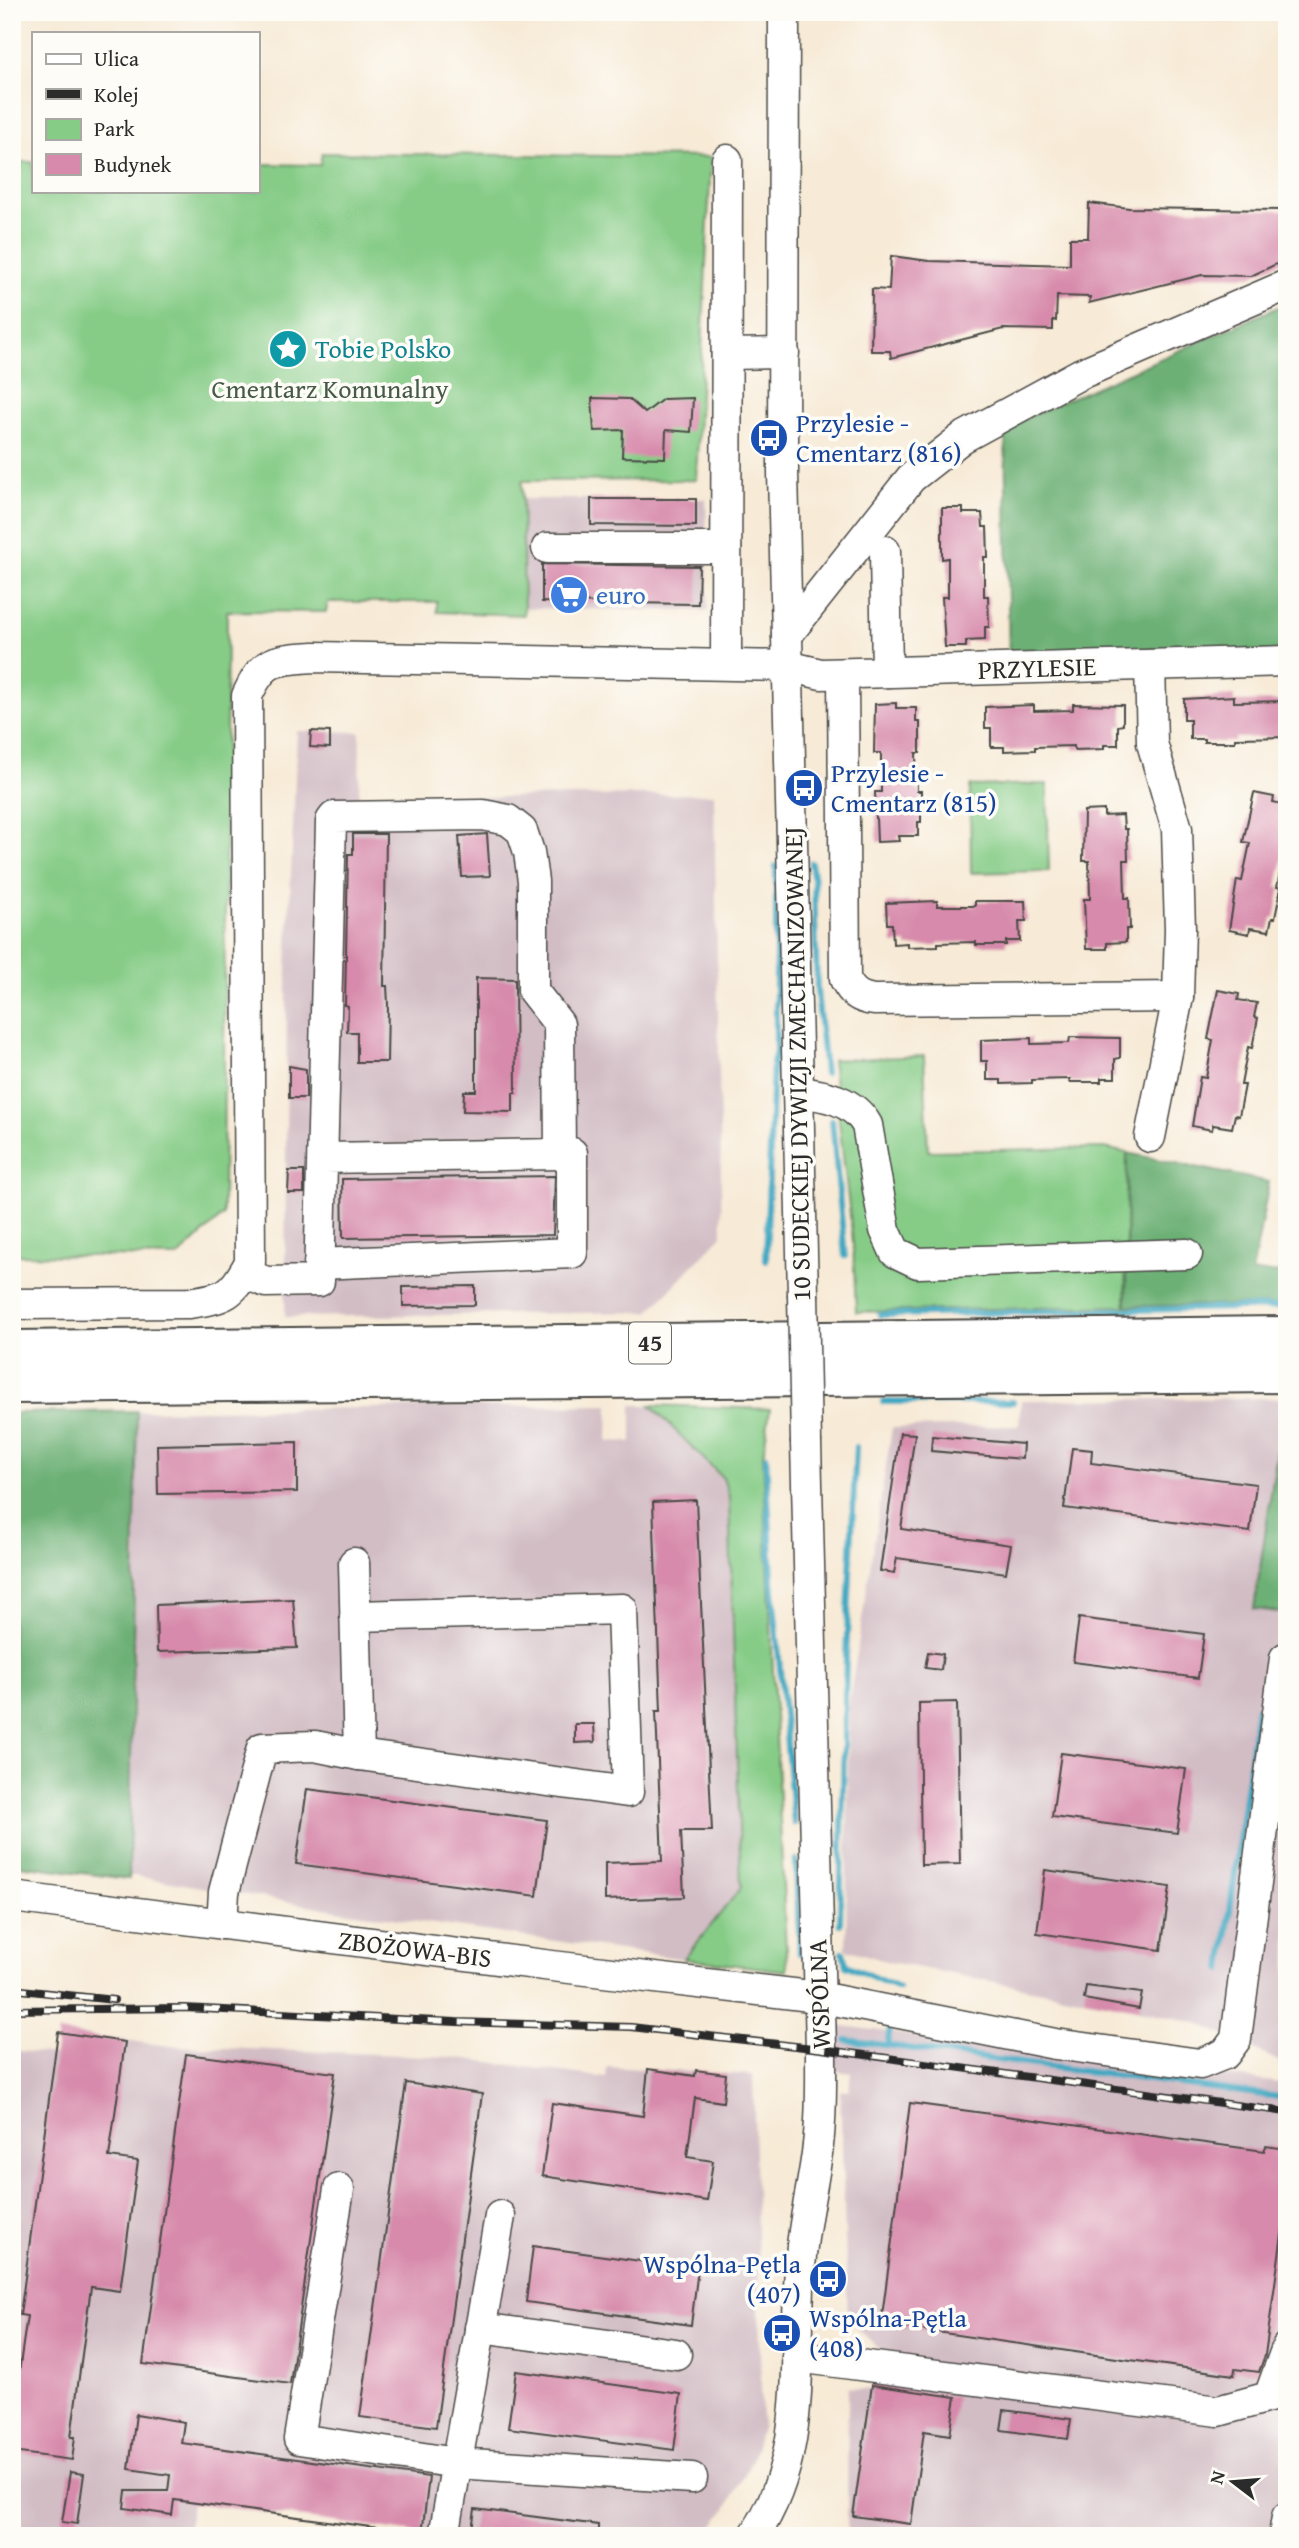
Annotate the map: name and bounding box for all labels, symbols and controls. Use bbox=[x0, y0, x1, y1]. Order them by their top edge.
legend bbox=[32, 32, 259, 192]
text: Ulica bbox=[94, 43, 139, 74]
text: Kolej bbox=[94, 79, 139, 110]
text: Park bbox=[94, 113, 135, 144]
text: Budynek bbox=[94, 149, 172, 180]
place icon: Tobie Polsko bbox=[267, 328, 309, 370]
place label: Tobie Polsko bbox=[315, 329, 451, 368]
park label: Cmentarz Komunalny bbox=[211, 369, 449, 408]
place label: Przylesie - Cmentarz (816) bbox=[796, 403, 962, 472]
bus stop icon: Przylesie - Cmentarz (816) bbox=[748, 417, 790, 459]
supermarket icon: euro bbox=[548, 574, 590, 616]
place label: euro bbox=[596, 575, 646, 614]
street label: PRZYLESIE bbox=[977, 646, 1097, 689]
place label: Przylesie - Cmentarz (815) bbox=[831, 753, 997, 822]
bus stop icon: Przylesie - Cmentarz (815) bbox=[783, 767, 825, 809]
street label: 10 SUDECKIEJ DYWIZJI ZMECHANIZOWANEJ bbox=[773, 826, 820, 1302]
road number: 45 bbox=[629, 1322, 671, 1364]
street label: ZBOŻOWA-BIS bbox=[336, 1920, 494, 1977]
street label: WSPÓLNA bbox=[797, 1938, 840, 2050]
place label: Wspólna-Pętla (407) bbox=[643, 2244, 802, 2313]
bus stop icon: Wspólna-Pętla (407) bbox=[807, 2258, 849, 2300]
place label: Wspólna-Pętla (408) bbox=[809, 2298, 967, 2367]
bus stop icon: Wspólna-Pętla (408) bbox=[761, 2312, 803, 2354]
north arrow bbox=[1198, 2446, 1268, 2516]
text: N bbox=[1201, 2467, 1232, 2487]

